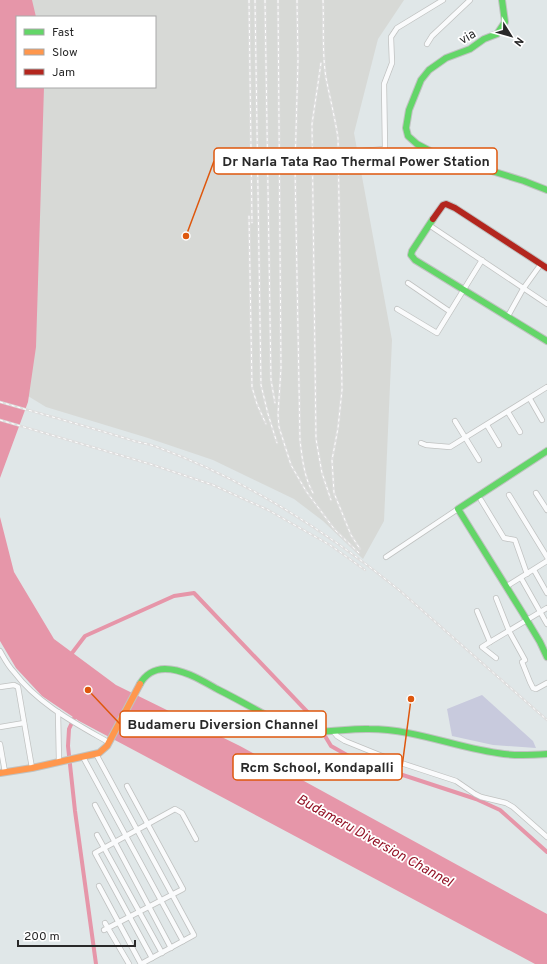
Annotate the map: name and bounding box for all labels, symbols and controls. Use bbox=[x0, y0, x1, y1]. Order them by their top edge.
legend bbox=[16, 16, 156, 88]
north arrow bbox=[491, 16, 531, 56]
text: Fast bbox=[52, 25, 74, 41]
street label: via bbox=[457, 27, 479, 49]
text: N bbox=[510, 34, 526, 49]
text: Slow bbox=[52, 45, 78, 61]
text: Jam bbox=[52, 65, 75, 81]
callout: Dr Narla Tata Rao Thermal Power Station bbox=[214, 148, 497, 174]
text: Dr Narla Tata Rao Thermal Power Station bbox=[222, 154, 490, 171]
callout: Budameru Diversion Channel bbox=[120, 711, 326, 737]
text: Budameru Diversion Channel bbox=[128, 717, 318, 734]
callout: Rcm School, Kondapalli bbox=[233, 754, 402, 780]
text: Rcm School, Kondapalli bbox=[240, 760, 394, 777]
water label: Budameru Diversion Channel bbox=[293, 791, 456, 892]
scale bar bbox=[18, 922, 135, 948]
text: 200 m bbox=[24, 929, 60, 945]

